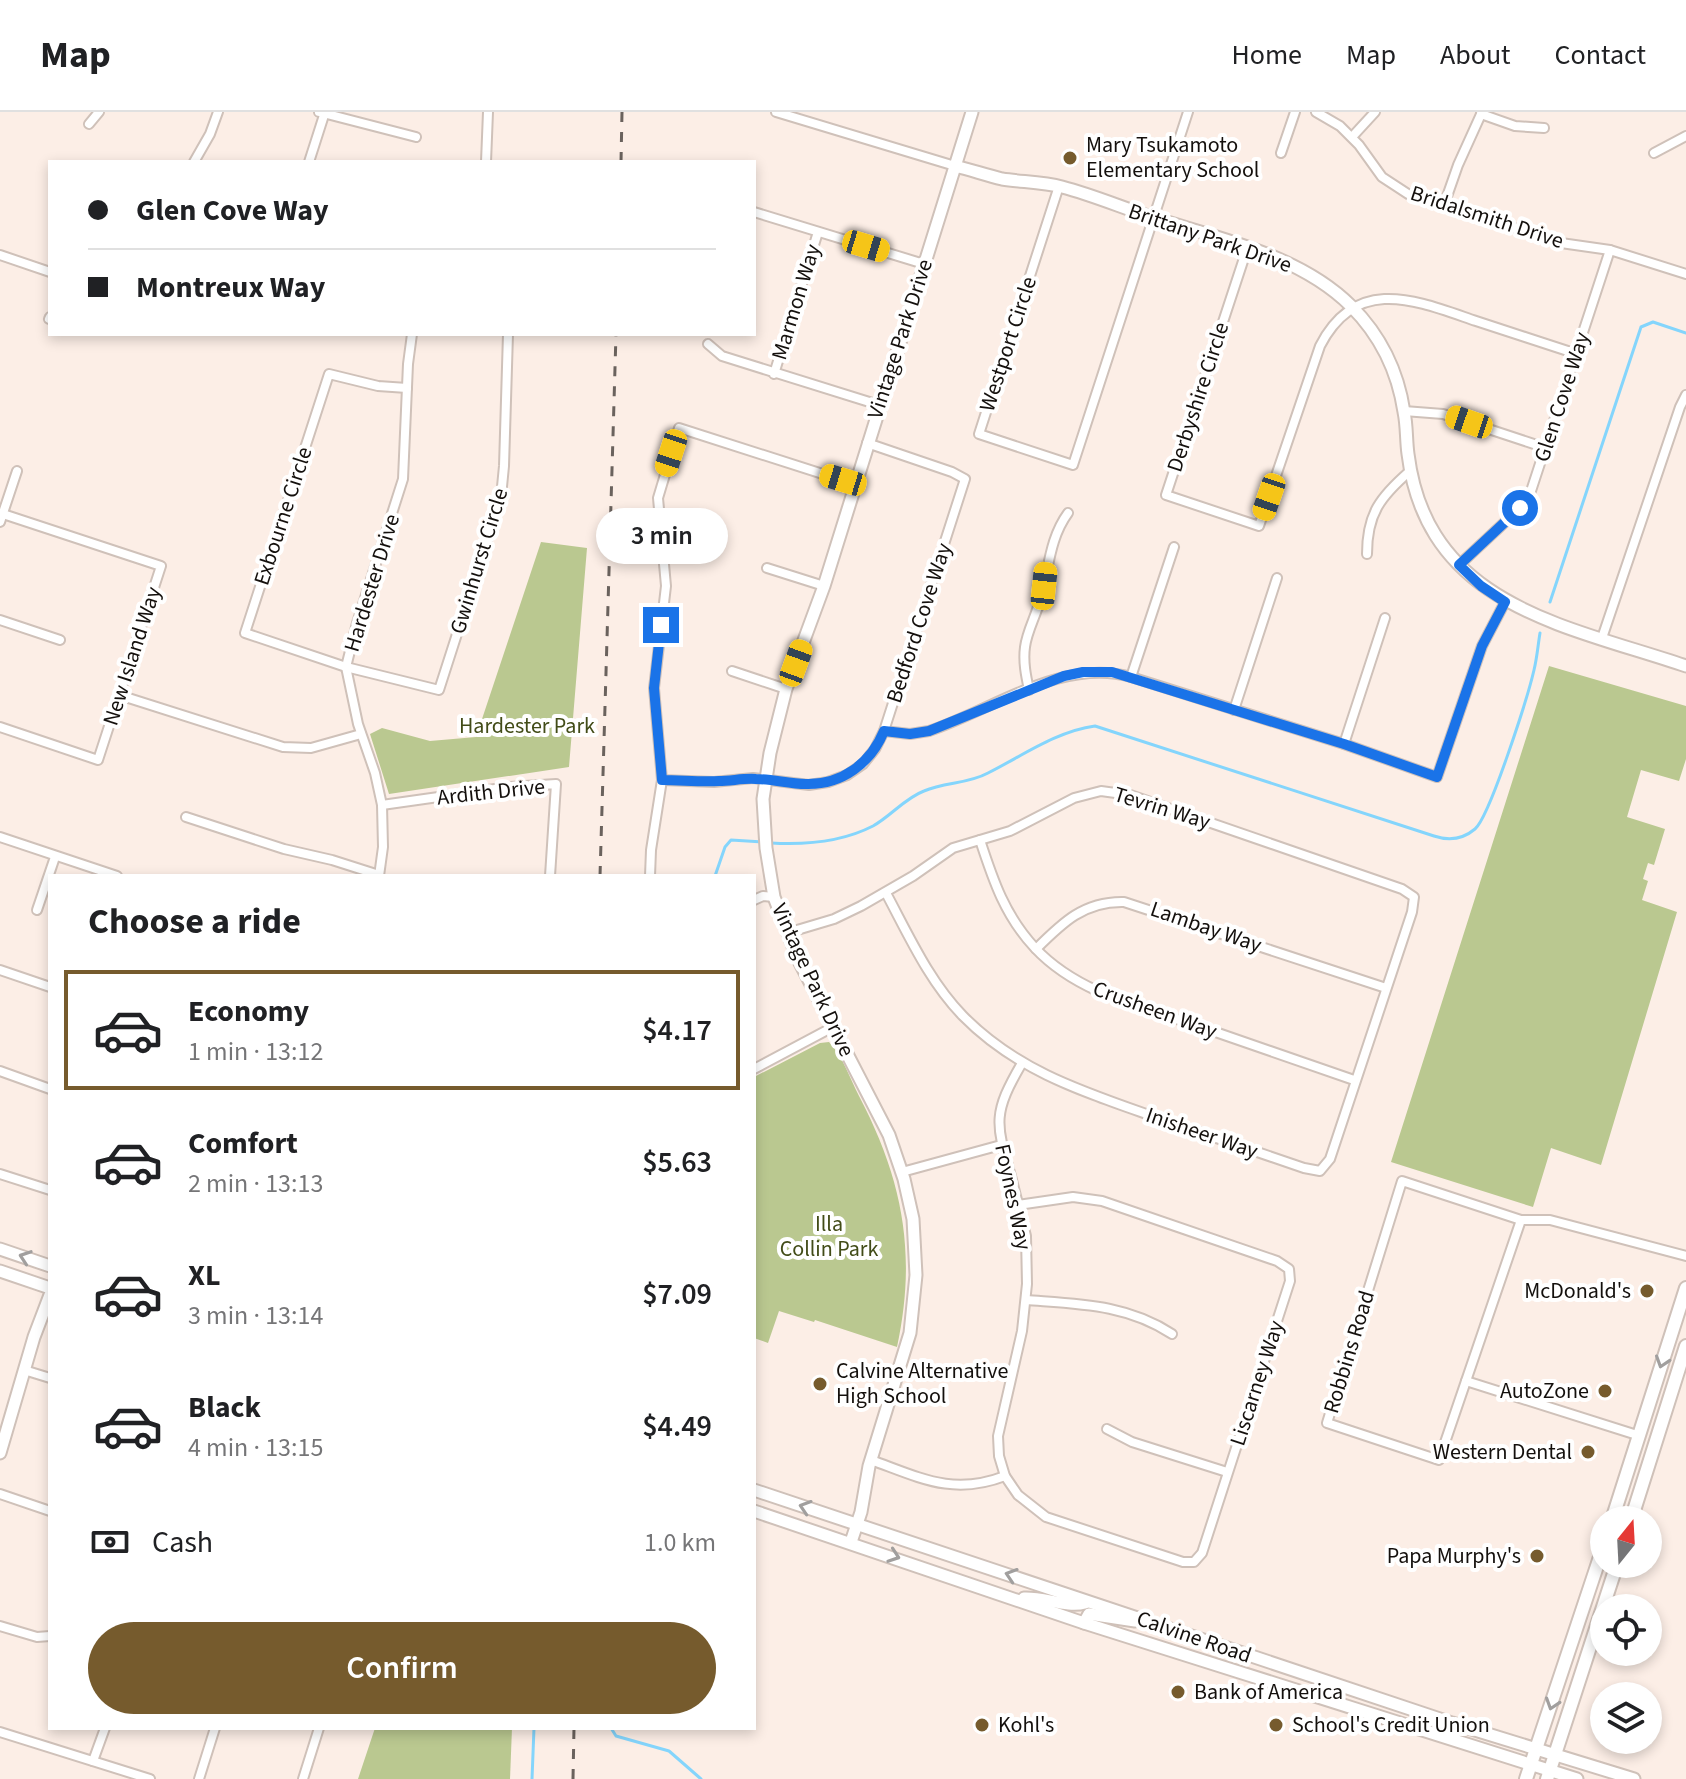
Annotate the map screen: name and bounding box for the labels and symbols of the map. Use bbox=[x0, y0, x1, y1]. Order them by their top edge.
place label: Mary Tsukamoto Elementary School bbox=[1086, 129, 1259, 186]
marker: Mary Tsukamoto Elementary School bbox=[1061, 149, 1079, 167]
street label: Bridalsmith Drive bbox=[1406, 177, 1568, 257]
street label: Brittany Park Drive bbox=[1124, 195, 1296, 281]
car bbox=[840, 228, 892, 264]
street label: Marmon Way bbox=[763, 239, 829, 364]
street label: Vintage Park Drive bbox=[859, 255, 941, 423]
street label: Westport Circle bbox=[971, 272, 1045, 416]
street label: Derbyshire Circle bbox=[1159, 318, 1237, 476]
street label: Glen Cove Way bbox=[1526, 327, 1598, 466]
car bbox=[1442, 403, 1496, 441]
car bbox=[652, 426, 690, 480]
street label: Exbourne Circle bbox=[246, 443, 320, 589]
car bbox=[817, 462, 869, 498]
car bbox=[1250, 470, 1288, 524]
street label: Gwinhurst Circle bbox=[442, 484, 516, 638]
route start bbox=[1502, 490, 1538, 526]
callout: 3 min bbox=[595, 509, 727, 565]
street label: Hardester Drive bbox=[336, 510, 408, 656]
street label: Bedford Cove Way bbox=[878, 538, 960, 707]
car bbox=[1030, 561, 1058, 611]
street label: New Island Way bbox=[95, 582, 170, 729]
route end bbox=[643, 607, 679, 643]
car bbox=[777, 636, 815, 690]
park label: Hardester Park bbox=[459, 710, 595, 742]
street label: Ardith Drive bbox=[435, 770, 547, 814]
street label: Tevrin Way bbox=[1110, 778, 1215, 838]
street label: Lambay Way bbox=[1146, 893, 1267, 961]
street label: Vintage Park Drive bbox=[763, 898, 863, 1062]
street label: Crusheen Way bbox=[1088, 973, 1222, 1047]
street label: Inisheer Way bbox=[1142, 1099, 1263, 1167]
street label: Foynes Way bbox=[986, 1141, 1040, 1254]
park label: Illa Collin Park bbox=[780, 1208, 878, 1265]
one-way arrow bbox=[19, 1251, 33, 1267]
place label: McDonald's bbox=[1524, 1275, 1631, 1307]
marker: McDonald's bbox=[1638, 1282, 1656, 1300]
street label: Robbins Road bbox=[1315, 1287, 1383, 1417]
street label: Liscarney Way bbox=[1222, 1316, 1293, 1450]
one-way arrow bbox=[1655, 1354, 1671, 1368]
place label: Calvine Alternative High School bbox=[836, 1355, 1008, 1412]
marker: Calvine Alternative High School bbox=[811, 1375, 829, 1393]
place label: AutoZone bbox=[1500, 1375, 1589, 1407]
marker: AutoZone bbox=[1596, 1382, 1614, 1400]
place label: Western Dental bbox=[1433, 1436, 1572, 1468]
marker: Western Dental bbox=[1579, 1443, 1597, 1461]
one-way arrow bbox=[799, 1501, 813, 1517]
north arrow bbox=[1590, 1506, 1662, 1578]
place label: Papa Murphy's bbox=[1387, 1540, 1521, 1572]
one-way arrow bbox=[887, 1547, 901, 1563]
marker: Papa Murphy's bbox=[1528, 1547, 1546, 1565]
one-way arrow bbox=[1004, 1569, 1018, 1585]
street label: Calvine Road bbox=[1132, 1602, 1256, 1672]
place label: Bank of America bbox=[1194, 1676, 1343, 1708]
marker: Bank of America bbox=[1169, 1683, 1187, 1701]
one-way arrow bbox=[1545, 1696, 1561, 1710]
place label: Kohl's bbox=[998, 1709, 1054, 1741]
place label: School's Credit Union bbox=[1292, 1709, 1490, 1741]
marker: Kohl's bbox=[973, 1716, 991, 1734]
marker: School's Credit Union bbox=[1267, 1716, 1285, 1734]

